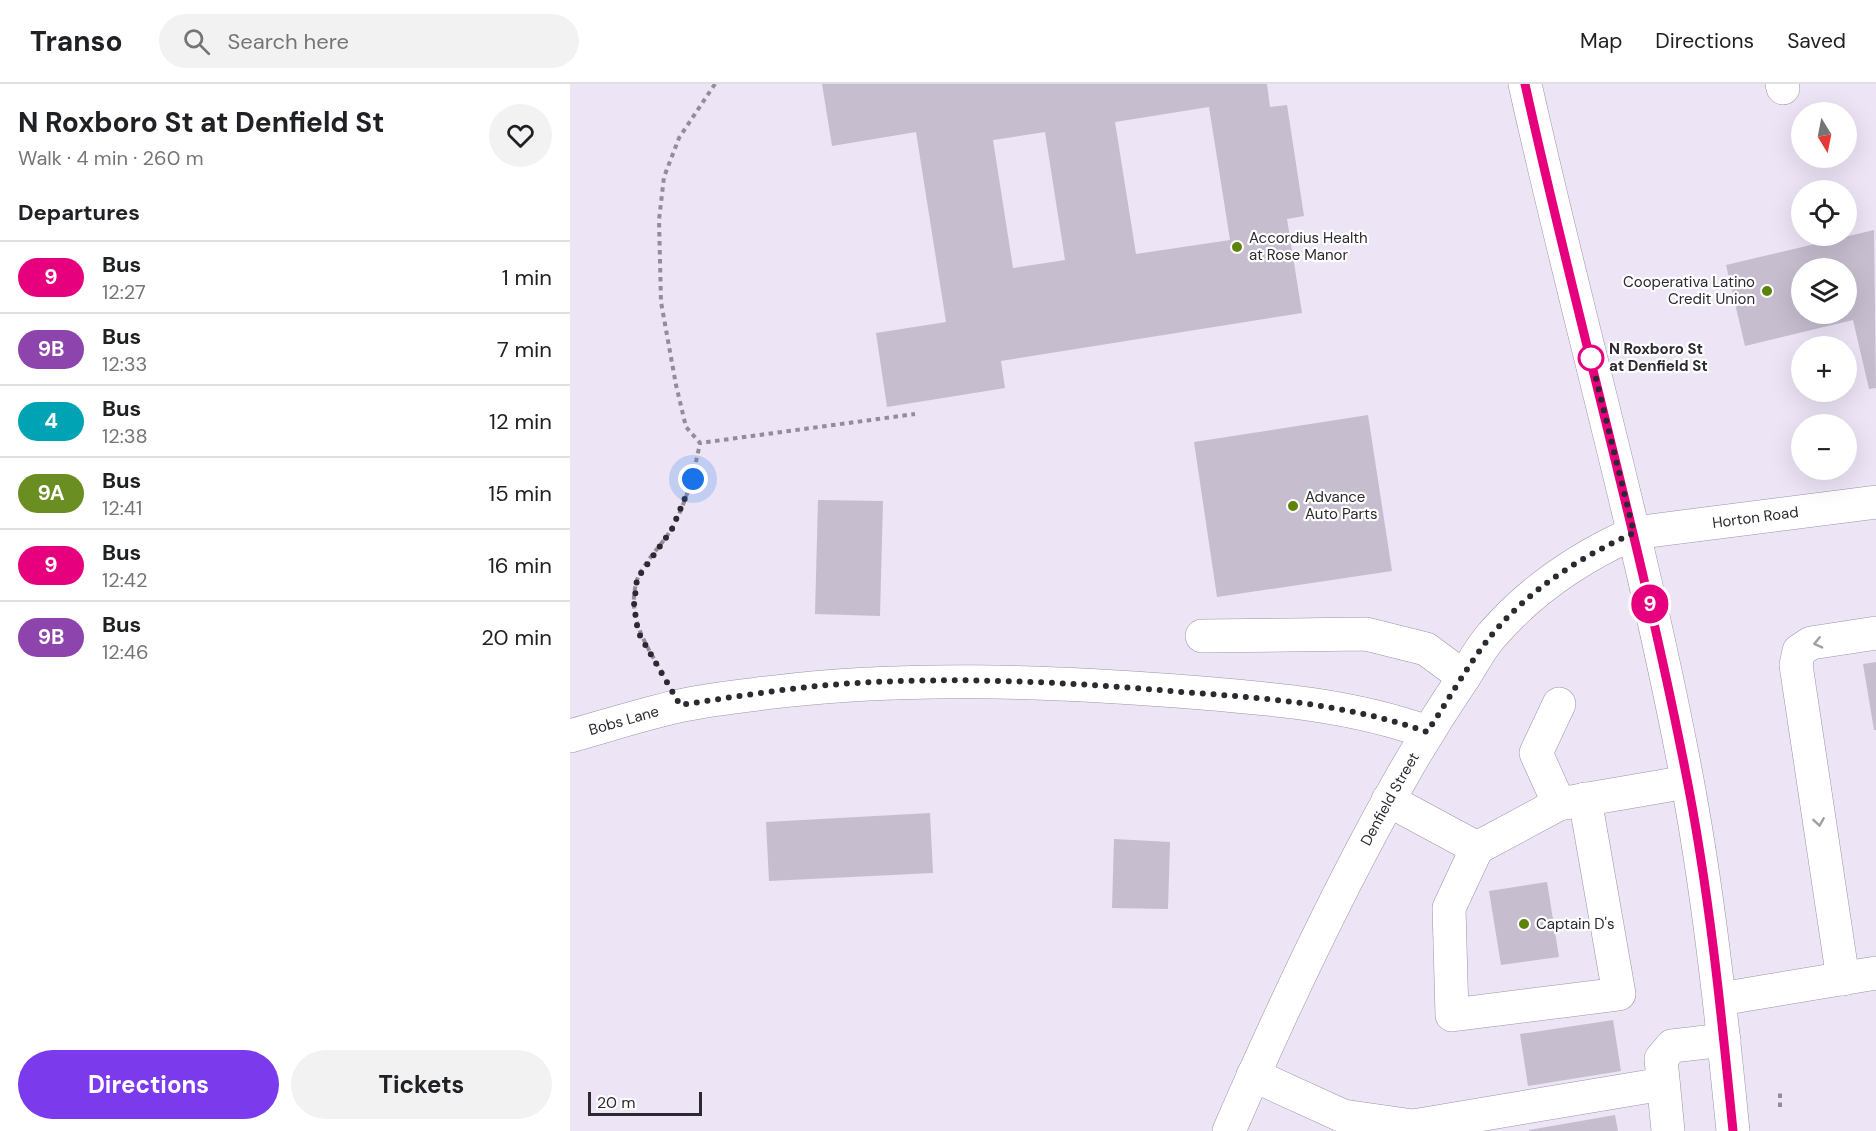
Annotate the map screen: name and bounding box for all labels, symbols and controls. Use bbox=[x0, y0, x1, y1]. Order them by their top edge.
search box bbox=[159, 14, 579, 68]
text: Transo bbox=[30, 23, 123, 60]
icon: search bbox=[180, 25, 213, 58]
text: Search here bbox=[228, 27, 349, 56]
text: Map bbox=[1580, 27, 1622, 55]
text: Directions bbox=[1655, 27, 1754, 55]
text: Saved bbox=[1787, 27, 1846, 55]
north arrow bbox=[1791, 102, 1857, 168]
map controls bbox=[1791, 102, 1857, 480]
text: N Roxboro St at Denfield St bbox=[18, 104, 384, 141]
button: heart bbox=[489, 104, 552, 167]
text: Walk · 4 min · 260 m bbox=[18, 145, 203, 171]
button: locate bbox=[1791, 180, 1857, 246]
text: Departures bbox=[18, 198, 140, 227]
place label: Accordius Health at Rose Manor bbox=[1249, 228, 1368, 265]
marker: Accordius Health at Rose Manor bbox=[1230, 240, 1244, 254]
text: Bus bbox=[102, 250, 141, 279]
button: layers bbox=[1791, 258, 1857, 324]
text: 9 bbox=[44, 263, 58, 291]
text: 1 min bbox=[502, 263, 552, 292]
place label: Cooperativa Latino Credit Union bbox=[1623, 272, 1755, 309]
text: 12:27 bbox=[102, 279, 146, 305]
marker: Cooperativa Latino Credit Union bbox=[1760, 284, 1774, 298]
text: Bus bbox=[102, 322, 141, 351]
text: 9B bbox=[38, 335, 64, 363]
text: 7 min bbox=[497, 335, 552, 364]
button: + bbox=[1791, 336, 1857, 402]
place label: N Roxboro St at Denfield St bbox=[1609, 339, 1708, 376]
marker: N Roxboro St at Denfield St bbox=[1578, 345, 1604, 371]
text: 12:33 bbox=[102, 351, 147, 377]
text: Bus bbox=[102, 394, 141, 423]
text: 4 bbox=[44, 407, 58, 435]
text: 12 min bbox=[489, 407, 552, 436]
button: − bbox=[1791, 414, 1857, 480]
text: 12:38 bbox=[102, 423, 148, 449]
your location bbox=[678, 464, 708, 494]
text: Bus bbox=[102, 466, 141, 495]
text: 9A bbox=[37, 479, 65, 507]
text: 15 min bbox=[488, 479, 552, 508]
place label: Advance Auto Parts bbox=[1305, 487, 1377, 524]
text: 12:41 bbox=[102, 495, 142, 521]
marker: Advance Auto Parts bbox=[1286, 499, 1300, 513]
street label: Horton Road bbox=[1711, 502, 1800, 533]
text: Bus bbox=[102, 538, 141, 567]
text: 9 bbox=[44, 551, 58, 579]
text: 16 min bbox=[488, 551, 552, 580]
text: 12:42 bbox=[102, 567, 147, 593]
line badge: 9 bbox=[1630, 584, 1670, 624]
text: 9 bbox=[1643, 590, 1657, 618]
text: Bus bbox=[102, 610, 141, 639]
text: 9B bbox=[38, 623, 64, 651]
text: 20 min bbox=[481, 623, 552, 652]
one-way arrow bbox=[1814, 636, 1824, 649]
text: 12:46 bbox=[102, 639, 149, 665]
street label: Bobs Lane bbox=[586, 701, 661, 740]
street label: Denfield Street bbox=[1356, 749, 1424, 849]
one-way arrow bbox=[1813, 818, 1825, 827]
place label: Captain D's bbox=[1536, 914, 1614, 934]
marker: Captain D's bbox=[1517, 917, 1531, 931]
button: Directions bbox=[18, 1050, 279, 1119]
button: Tickets bbox=[291, 1050, 552, 1119]
scale bar bbox=[588, 1089, 702, 1116]
text: 20 m bbox=[597, 1092, 636, 1113]

